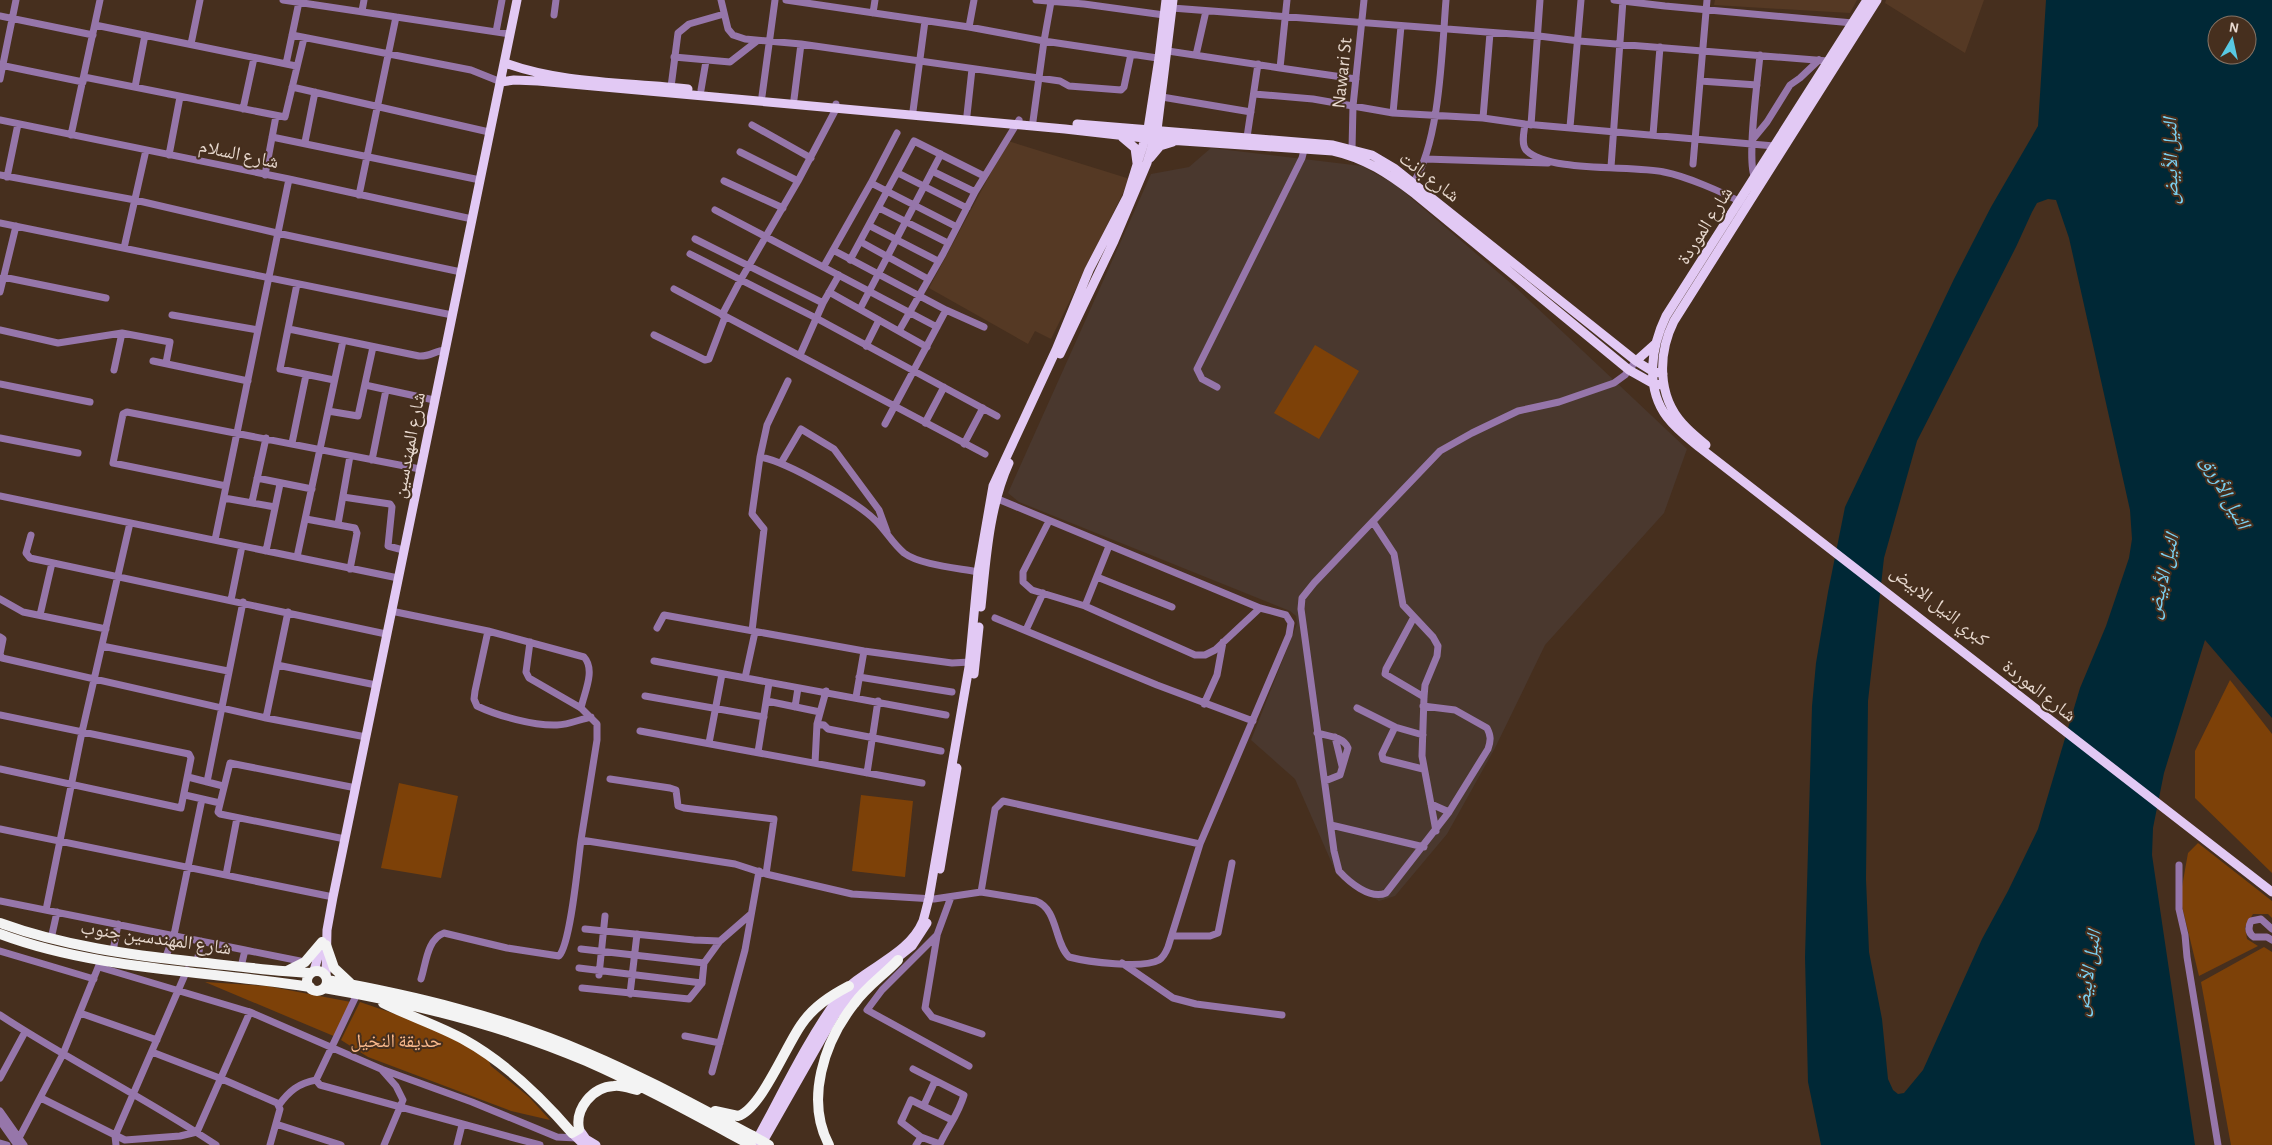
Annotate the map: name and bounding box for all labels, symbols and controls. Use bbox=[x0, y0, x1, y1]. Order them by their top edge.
north arrow bbox=[2207, 15, 2257, 65]
text: N bbox=[2228, 20, 2240, 36]
street label: Nawari St bbox=[1329, 37, 1356, 110]
water label: النيل الأبيض bbox=[2160, 115, 2184, 204]
street label: شارع السلام bbox=[196, 137, 280, 175]
street label: شارع بانت bbox=[1395, 149, 1463, 207]
street label: شارع الموردة bbox=[1674, 184, 1737, 268]
street label: شارع المهندسين bbox=[390, 391, 430, 500]
water label: النيل الأزرق bbox=[2195, 452, 2255, 535]
water label: النيل الأبيض bbox=[2143, 530, 2185, 621]
street label: كبري النيل الابيض bbox=[1884, 562, 1992, 654]
street label: شارع الموردة bbox=[1998, 657, 2079, 726]
street label: شارع المهندسين جنوب bbox=[79, 918, 232, 959]
water label: النيل الأبيض bbox=[2071, 927, 2107, 1018]
park label: حديقة النخيل bbox=[350, 1032, 442, 1052]

